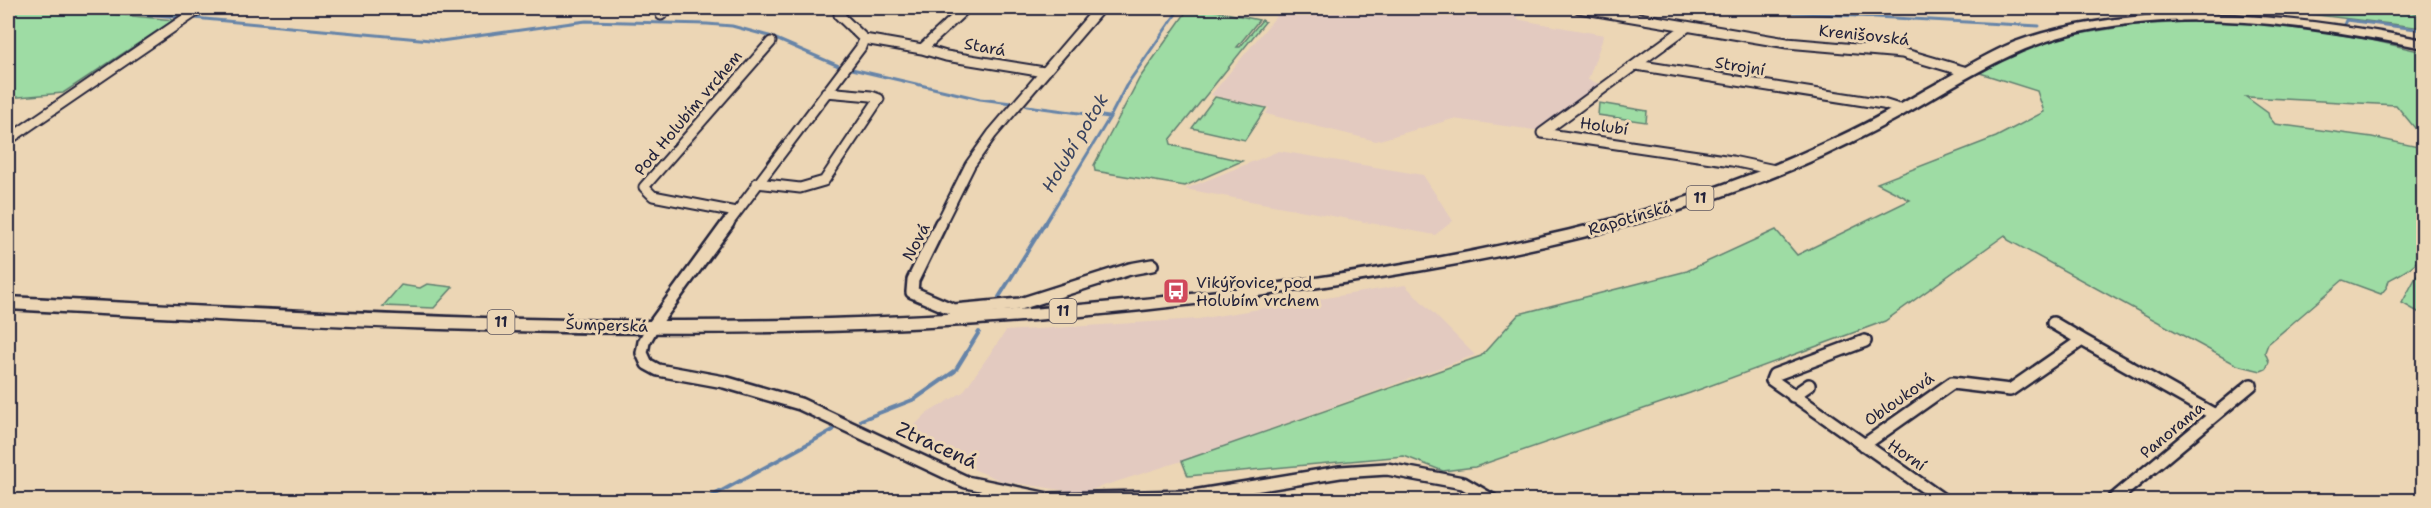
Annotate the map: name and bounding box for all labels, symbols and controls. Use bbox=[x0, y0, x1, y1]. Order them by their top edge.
street label: Krenišovská bbox=[1818, 20, 1910, 50]
street label: Stará bbox=[963, 33, 1007, 61]
street label: Pod Holubím vrchem bbox=[629, 46, 747, 180]
street label: Strojní bbox=[1714, 52, 1767, 80]
water label: Holubí potok bbox=[1036, 89, 1114, 197]
street label: Holubí bbox=[1578, 112, 1630, 140]
road number: 11 bbox=[1686, 186, 1714, 210]
street label: Rapotínská bbox=[1586, 196, 1674, 240]
street label: Nová bbox=[897, 220, 935, 264]
place label: Vikýřovice, pod Holubím vrchem bbox=[1196, 272, 1320, 311]
bus stop icon: Vikýřovice, pod Holubím vrchem bbox=[1161, 276, 1191, 306]
road number: 11 bbox=[1050, 299, 1076, 323]
road number: 11 bbox=[488, 310, 514, 334]
street label: Šumperská bbox=[565, 313, 649, 337]
street label: Oblouková bbox=[1860, 367, 1938, 431]
street label: Panorama bbox=[2135, 397, 2209, 463]
street label: Ztracená bbox=[892, 416, 982, 475]
street label: Horní bbox=[1884, 434, 1931, 476]

